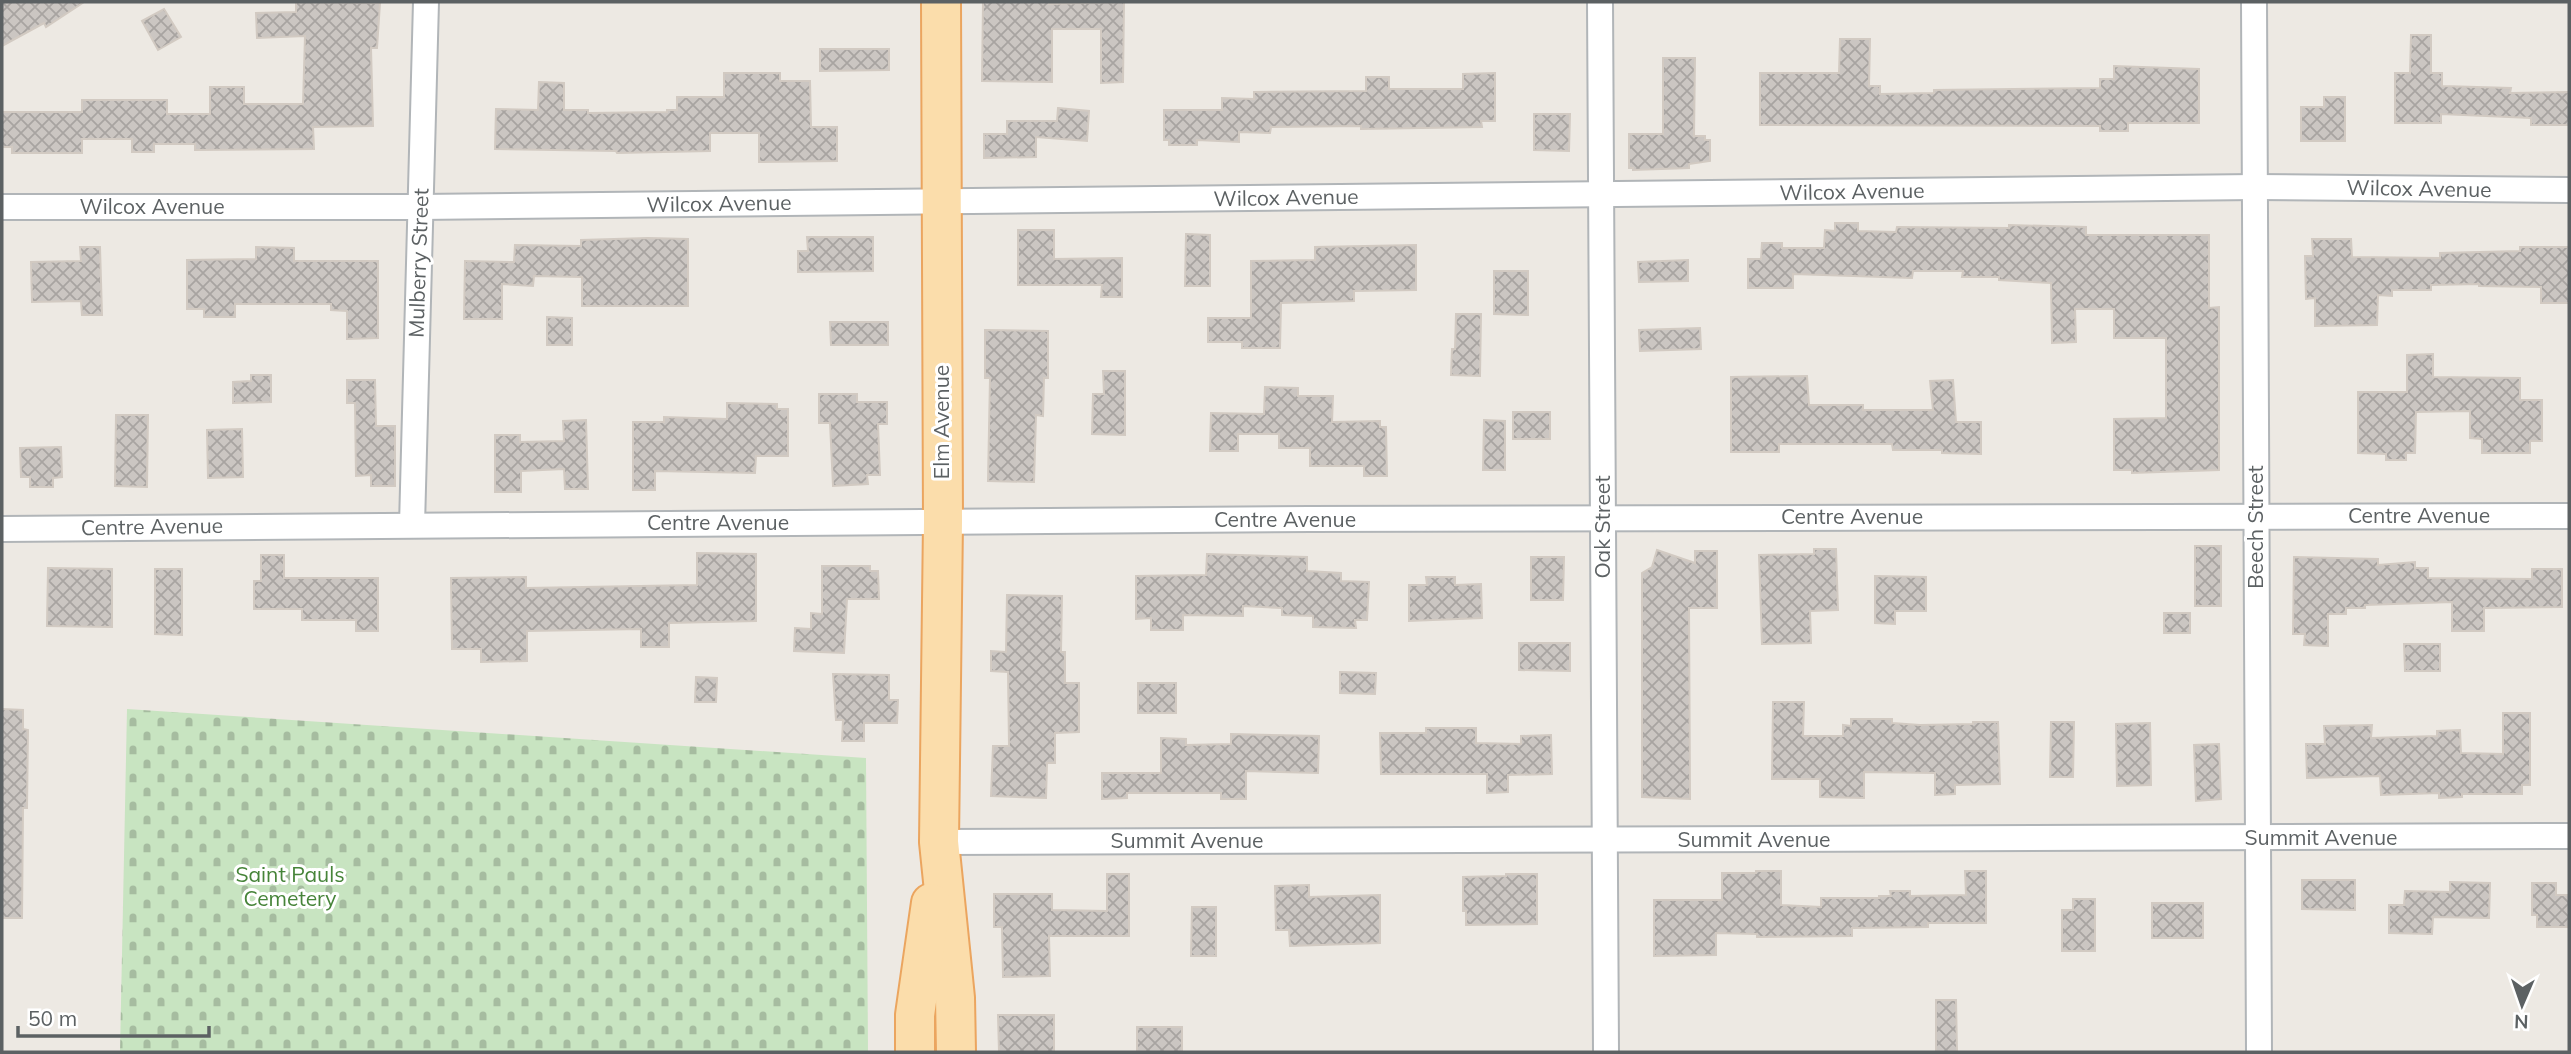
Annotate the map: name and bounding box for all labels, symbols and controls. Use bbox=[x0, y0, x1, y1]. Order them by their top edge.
street label: Wilcox Avenue bbox=[2346, 174, 2492, 202]
street label: Wilcox Avenue bbox=[1779, 177, 1925, 205]
street label: Wilcox Avenue bbox=[1213, 183, 1359, 211]
street label: Mulberry Street bbox=[402, 188, 434, 338]
street label: Wilcox Avenue bbox=[646, 189, 792, 217]
street label: Wilcox Avenue bbox=[79, 193, 225, 219]
street label: Elm Avenue bbox=[928, 365, 954, 479]
street label: Beech Street bbox=[2242, 465, 2268, 589]
street label: Oak Street bbox=[1589, 475, 1615, 579]
street label: Centre Avenue bbox=[2348, 502, 2490, 528]
street label: Centre Avenue bbox=[1781, 503, 1923, 529]
street label: Centre Avenue bbox=[1214, 506, 1356, 532]
street label: Centre Avenue bbox=[647, 509, 789, 535]
street label: Centre Avenue bbox=[81, 512, 223, 540]
street label: Summit Avenue bbox=[2244, 824, 2398, 850]
street label: Summit Avenue bbox=[1677, 826, 1831, 852]
street label: Summit Avenue bbox=[1110, 827, 1264, 853]
park label: Saint Pauls Cemetery bbox=[235, 861, 345, 911]
north arrow bbox=[2487, 970, 2557, 1040]
scale bar bbox=[18, 995, 208, 1038]
text: 50 m bbox=[28, 1005, 77, 1031]
text: N bbox=[2514, 1010, 2529, 1034]

